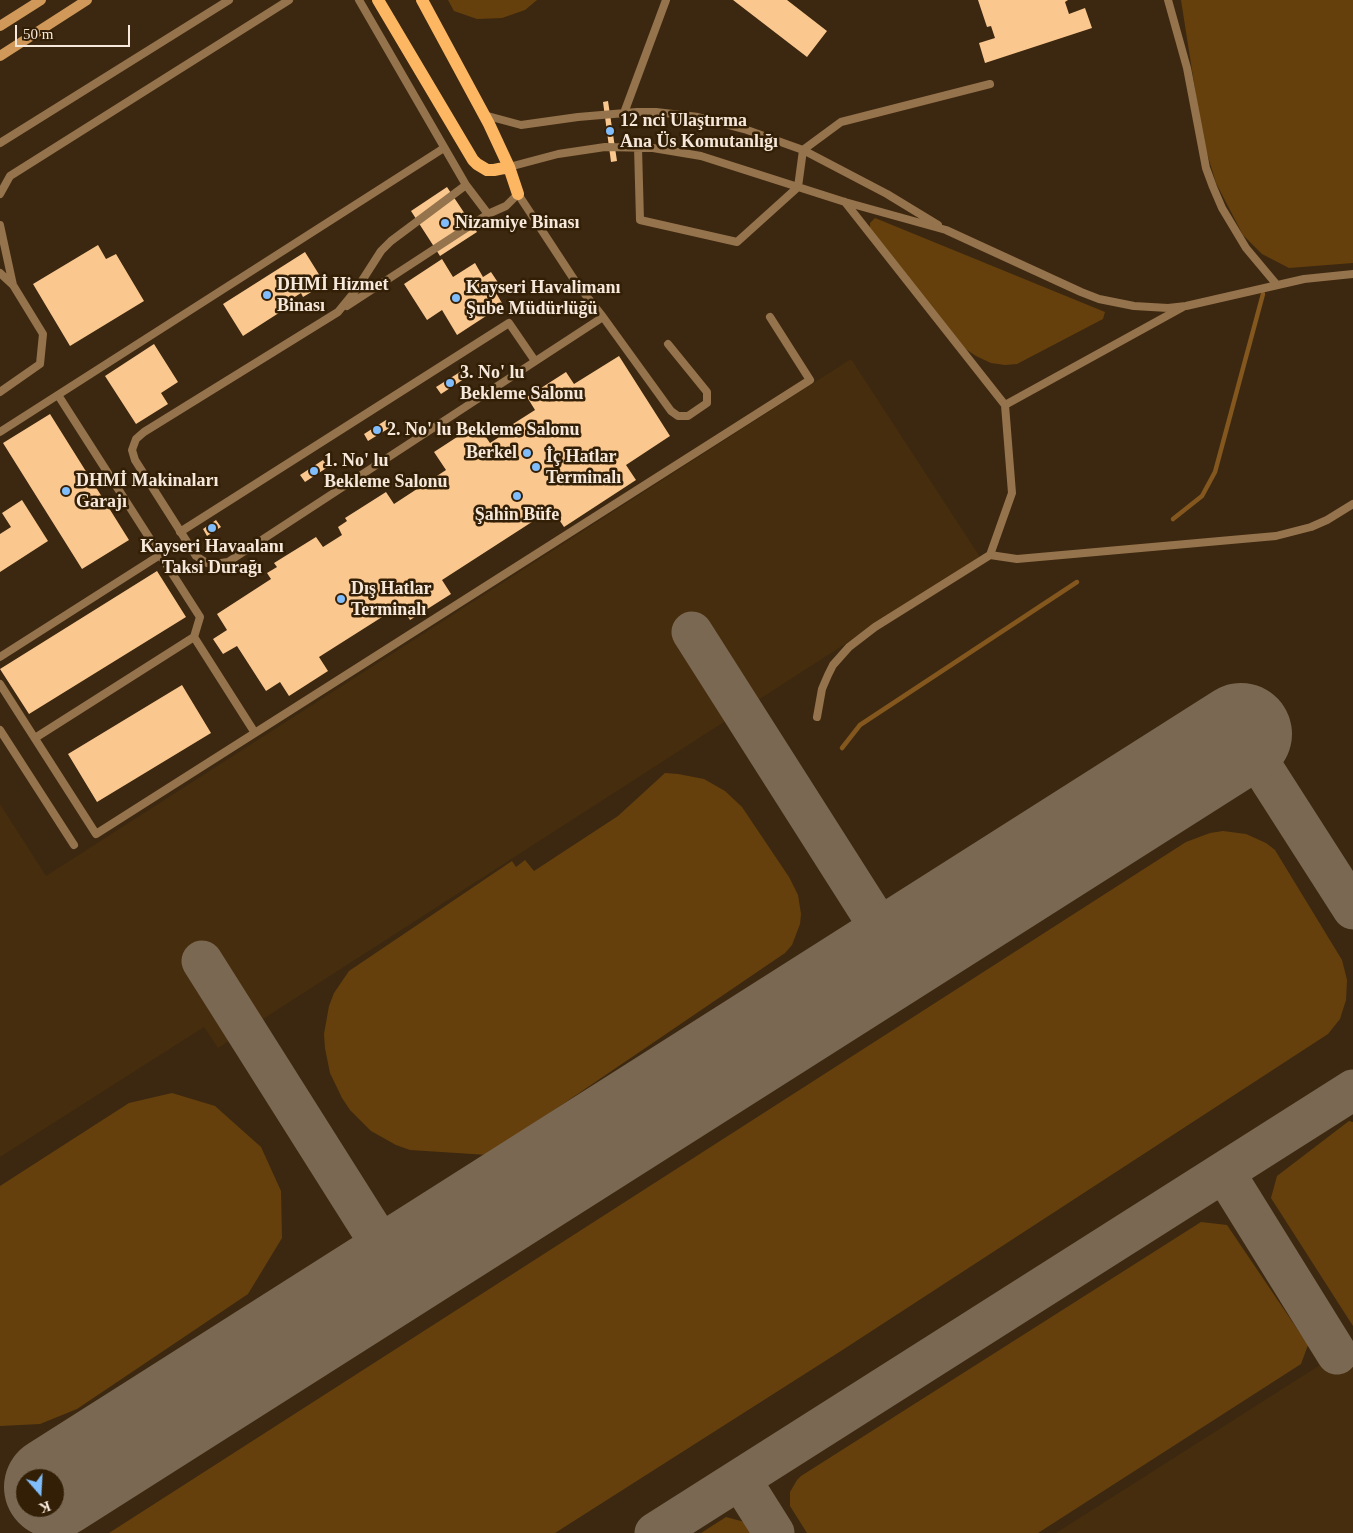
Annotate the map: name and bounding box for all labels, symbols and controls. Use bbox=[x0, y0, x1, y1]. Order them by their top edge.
scale bar bbox=[18, 15, 132, 47]
text: 50 m bbox=[23, 26, 53, 42]
place label: 12 nci Ulaştırma Ana Üs Komutanlığı bbox=[620, 110, 778, 152]
marker: 12 nci Ulaştırma Ana Üs Komutanlığı bbox=[604, 125, 616, 137]
place label: Nizamiye Binası bbox=[455, 212, 579, 234]
marker: Nizamiye Binası bbox=[439, 217, 451, 229]
place label: DHMİ Hizmet Binası bbox=[277, 274, 388, 316]
place label: Kayseri Havalimanı Şube Müdürlüğü bbox=[466, 277, 620, 320]
marker: DHMİ Hizmet Binası bbox=[261, 289, 273, 301]
marker: Kayseri Havalimanı Şube Müdürlüğü bbox=[450, 292, 462, 304]
place label: 3. No' lu Bekleme Salonu bbox=[460, 362, 584, 404]
marker: 3. No' lu Bekleme Salonu bbox=[444, 377, 456, 389]
place label: 2. No' lu Bekleme Salonu bbox=[387, 419, 580, 441]
marker: 2. No' lu Bekleme Salonu bbox=[371, 424, 383, 436]
place label: Berkel bbox=[466, 442, 517, 464]
place label: İç Hatlar Terminalı bbox=[546, 446, 621, 488]
marker: Berkel bbox=[521, 447, 533, 459]
place label: 1. No' lu Bekleme Salonu bbox=[324, 450, 448, 492]
marker: İç Hatlar Terminalı bbox=[530, 461, 542, 473]
marker: 1. No' lu Bekleme Salonu bbox=[308, 465, 320, 477]
place label: DHMİ Makinaları Garajı bbox=[76, 470, 218, 512]
marker: DHMİ Makinaları Garajı bbox=[60, 485, 72, 497]
marker: Şahin Büfe bbox=[511, 490, 523, 502]
place label: Şahin Büfe bbox=[475, 504, 559, 526]
marker: Kayseri Havaalanı Taksi Durağı bbox=[206, 522, 218, 534]
place label: Kayseri Havaalanı Taksi Durağı bbox=[140, 536, 284, 578]
place label: Dış Hatlar Terminalı bbox=[351, 578, 431, 620]
marker: Dış Hatlar Terminalı bbox=[335, 593, 347, 605]
north arrow bbox=[15, 1468, 65, 1518]
text: K bbox=[37, 1498, 52, 1516]

